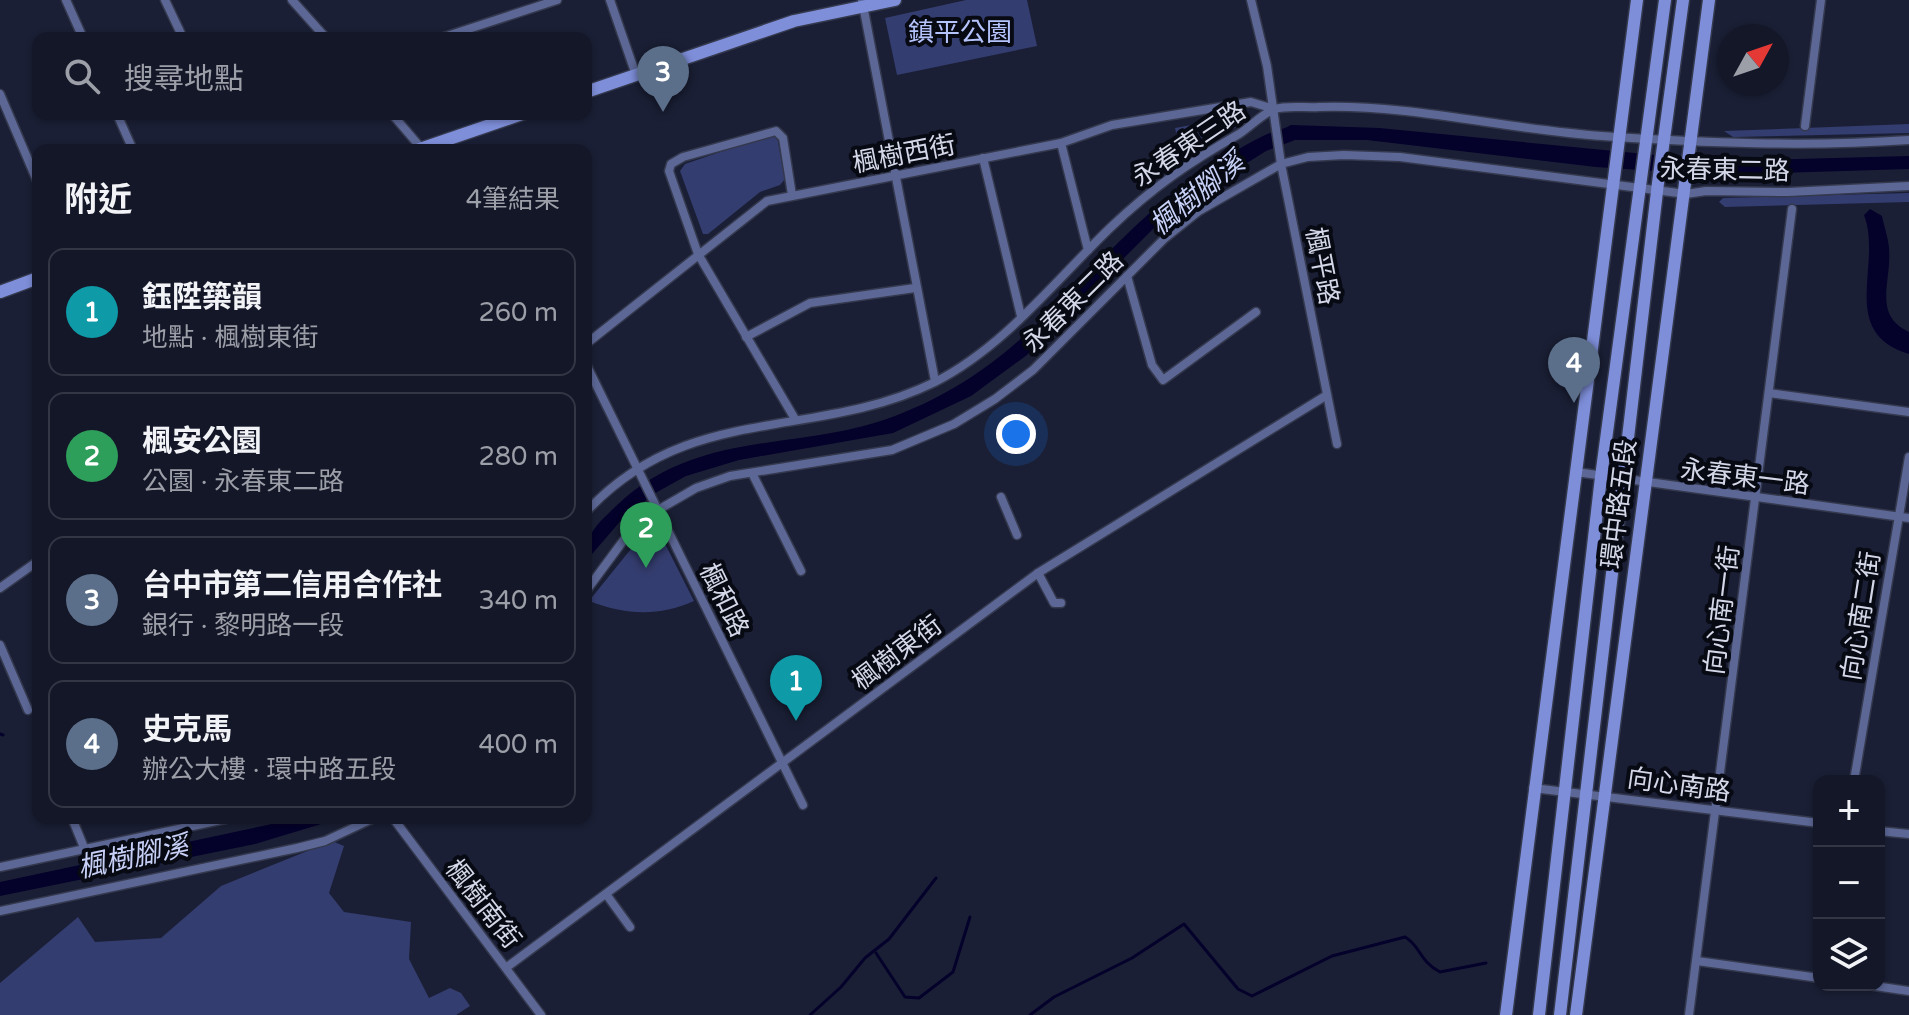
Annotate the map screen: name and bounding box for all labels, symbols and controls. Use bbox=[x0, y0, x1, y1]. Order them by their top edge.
park label: 鎮平公園 bbox=[908, 17, 1012, 48]
north arrow bbox=[1717, 24, 1789, 96]
search box bbox=[32, 32, 592, 120]
pin: 3 bbox=[637, 46, 689, 112]
icon: search bbox=[60, 54, 104, 98]
text: 搜尋地點 bbox=[124, 61, 244, 98]
street label: 永春東三路 bbox=[1126, 95, 1252, 193]
street label: 楓樹西街 bbox=[850, 129, 958, 179]
water label: 楓樹腳溪 bbox=[1143, 143, 1254, 242]
street label: 永春東二路 bbox=[1660, 153, 1790, 187]
text: 附近 bbox=[64, 180, 132, 221]
text: 4筆結果 bbox=[466, 184, 560, 215]
street label: 楓平路 bbox=[1299, 225, 1345, 307]
street label: 永春東二路 bbox=[1016, 245, 1130, 359]
text: 鈺陞築韻 bbox=[142, 279, 262, 316]
text: 1 bbox=[84, 297, 100, 328]
text: 260 m bbox=[478, 297, 558, 328]
text: 地點 · 楓樹東街 bbox=[142, 322, 318, 353]
pin: 4 bbox=[1548, 337, 1600, 403]
your location bbox=[996, 414, 1036, 454]
text: 楓安公園 bbox=[142, 423, 262, 460]
street label: 環中路五段 bbox=[1596, 438, 1642, 570]
text: 2 bbox=[84, 441, 100, 472]
text: 280 m bbox=[478, 441, 558, 472]
street label: 永春東一路 bbox=[1679, 454, 1811, 500]
text: 公園 · 永春東二路 bbox=[142, 466, 344, 497]
pin: 2 bbox=[620, 502, 672, 568]
street label: 向心南一街 bbox=[1699, 544, 1745, 676]
street label: 向心南二街 bbox=[1836, 549, 1886, 683]
street label: 楓和路 bbox=[693, 558, 755, 642]
text: 台中市第二信用合作社 bbox=[142, 567, 442, 604]
text: 3 bbox=[84, 585, 100, 616]
text: 340 m bbox=[478, 585, 558, 616]
street label: 楓樹東街 bbox=[846, 609, 948, 697]
text: 銀行 · 黎明路一段 bbox=[142, 610, 344, 641]
pin: 1 bbox=[770, 655, 822, 721]
text: 史克馬 bbox=[142, 711, 232, 748]
text: 4 bbox=[84, 729, 100, 760]
text: 400 m bbox=[478, 729, 558, 760]
text: 辦公大樓 · 環中路五段 bbox=[142, 754, 396, 785]
street label: 向心南路 bbox=[1625, 762, 1733, 808]
map controls bbox=[1813, 775, 1885, 991]
button: + bbox=[1813, 775, 1885, 847]
water label: 楓樹腳溪 bbox=[75, 828, 195, 885]
button: − bbox=[1813, 847, 1885, 919]
street label: 楓樹南街 bbox=[439, 853, 527, 955]
button: layers bbox=[1813, 919, 1885, 991]

